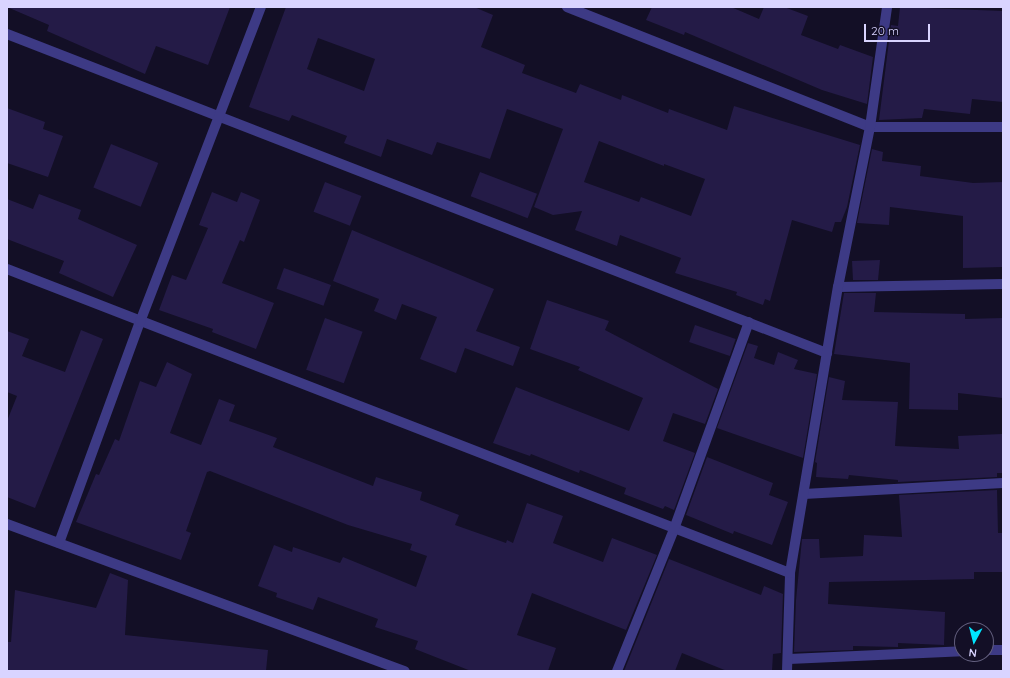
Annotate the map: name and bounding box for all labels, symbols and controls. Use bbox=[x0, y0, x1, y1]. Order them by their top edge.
scale bar bbox=[866, 16, 932, 42]
text: 20 m bbox=[871, 23, 899, 38]
north arrow bbox=[954, 622, 994, 662]
text: N bbox=[968, 645, 978, 660]

